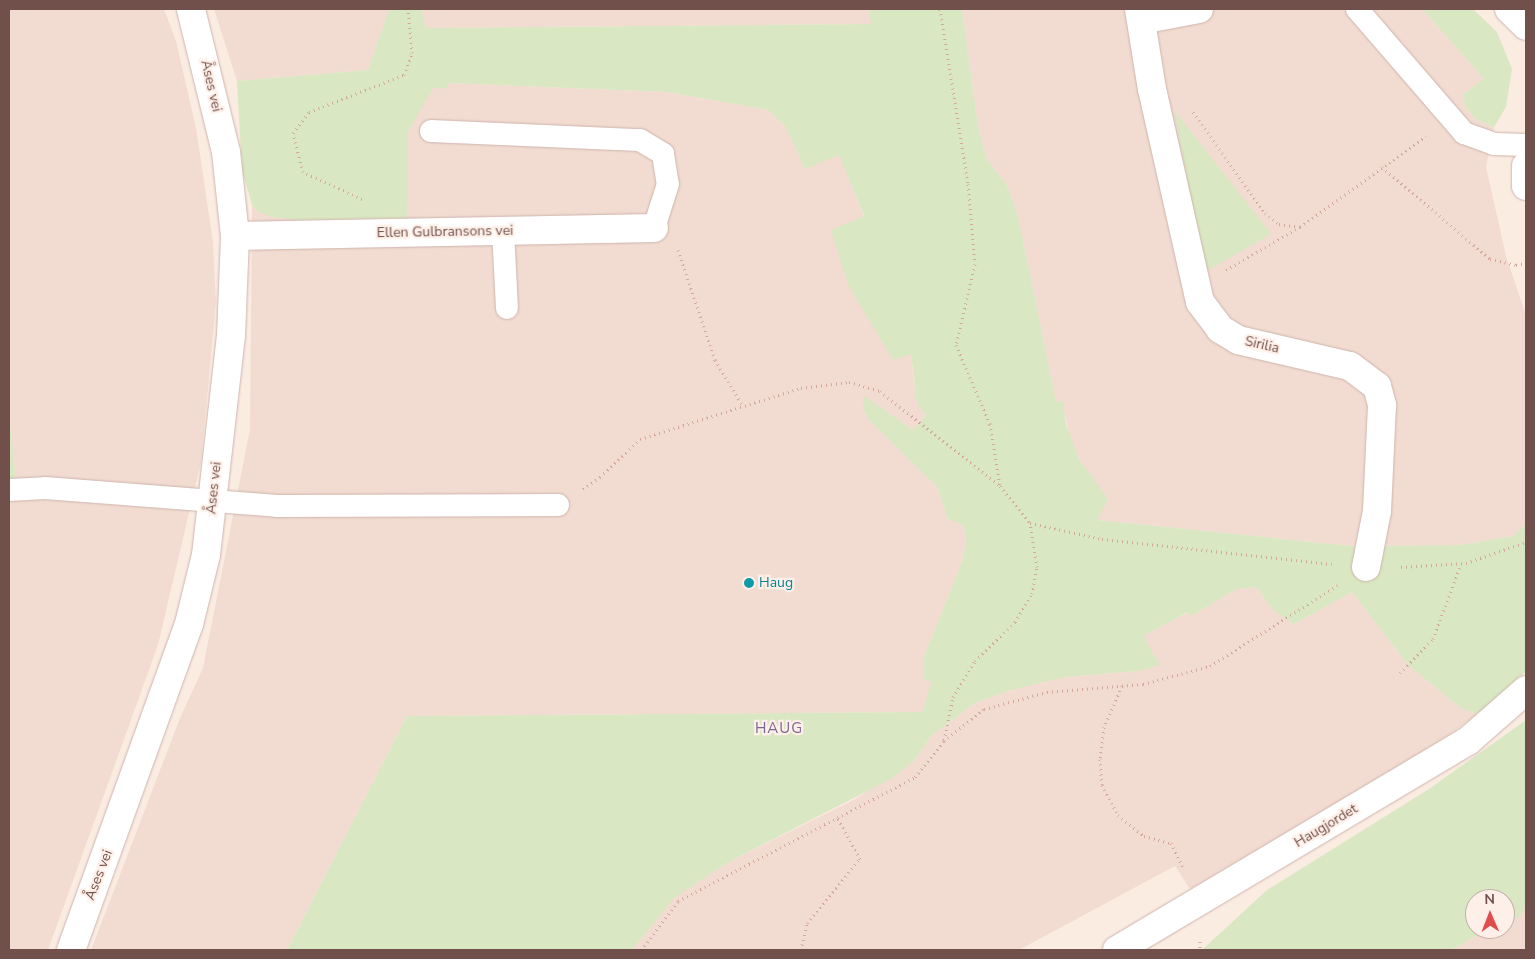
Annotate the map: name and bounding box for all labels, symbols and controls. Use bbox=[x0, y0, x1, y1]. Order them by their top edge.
street label: Åses vei bbox=[197, 59, 225, 113]
street label: Ellen Gulbransons vei bbox=[377, 222, 513, 242]
street label: Sirilia bbox=[1243, 333, 1281, 357]
street label: Åses vei bbox=[203, 461, 225, 515]
place label: Haug bbox=[759, 575, 793, 591]
marker: Haug bbox=[743, 577, 755, 589]
district label: HAUG bbox=[754, 720, 804, 738]
street label: Haugjordet bbox=[1291, 801, 1361, 851]
street label: Åses vei bbox=[82, 848, 116, 902]
north arrow bbox=[1465, 889, 1515, 939]
text: N bbox=[1484, 890, 1495, 909]

